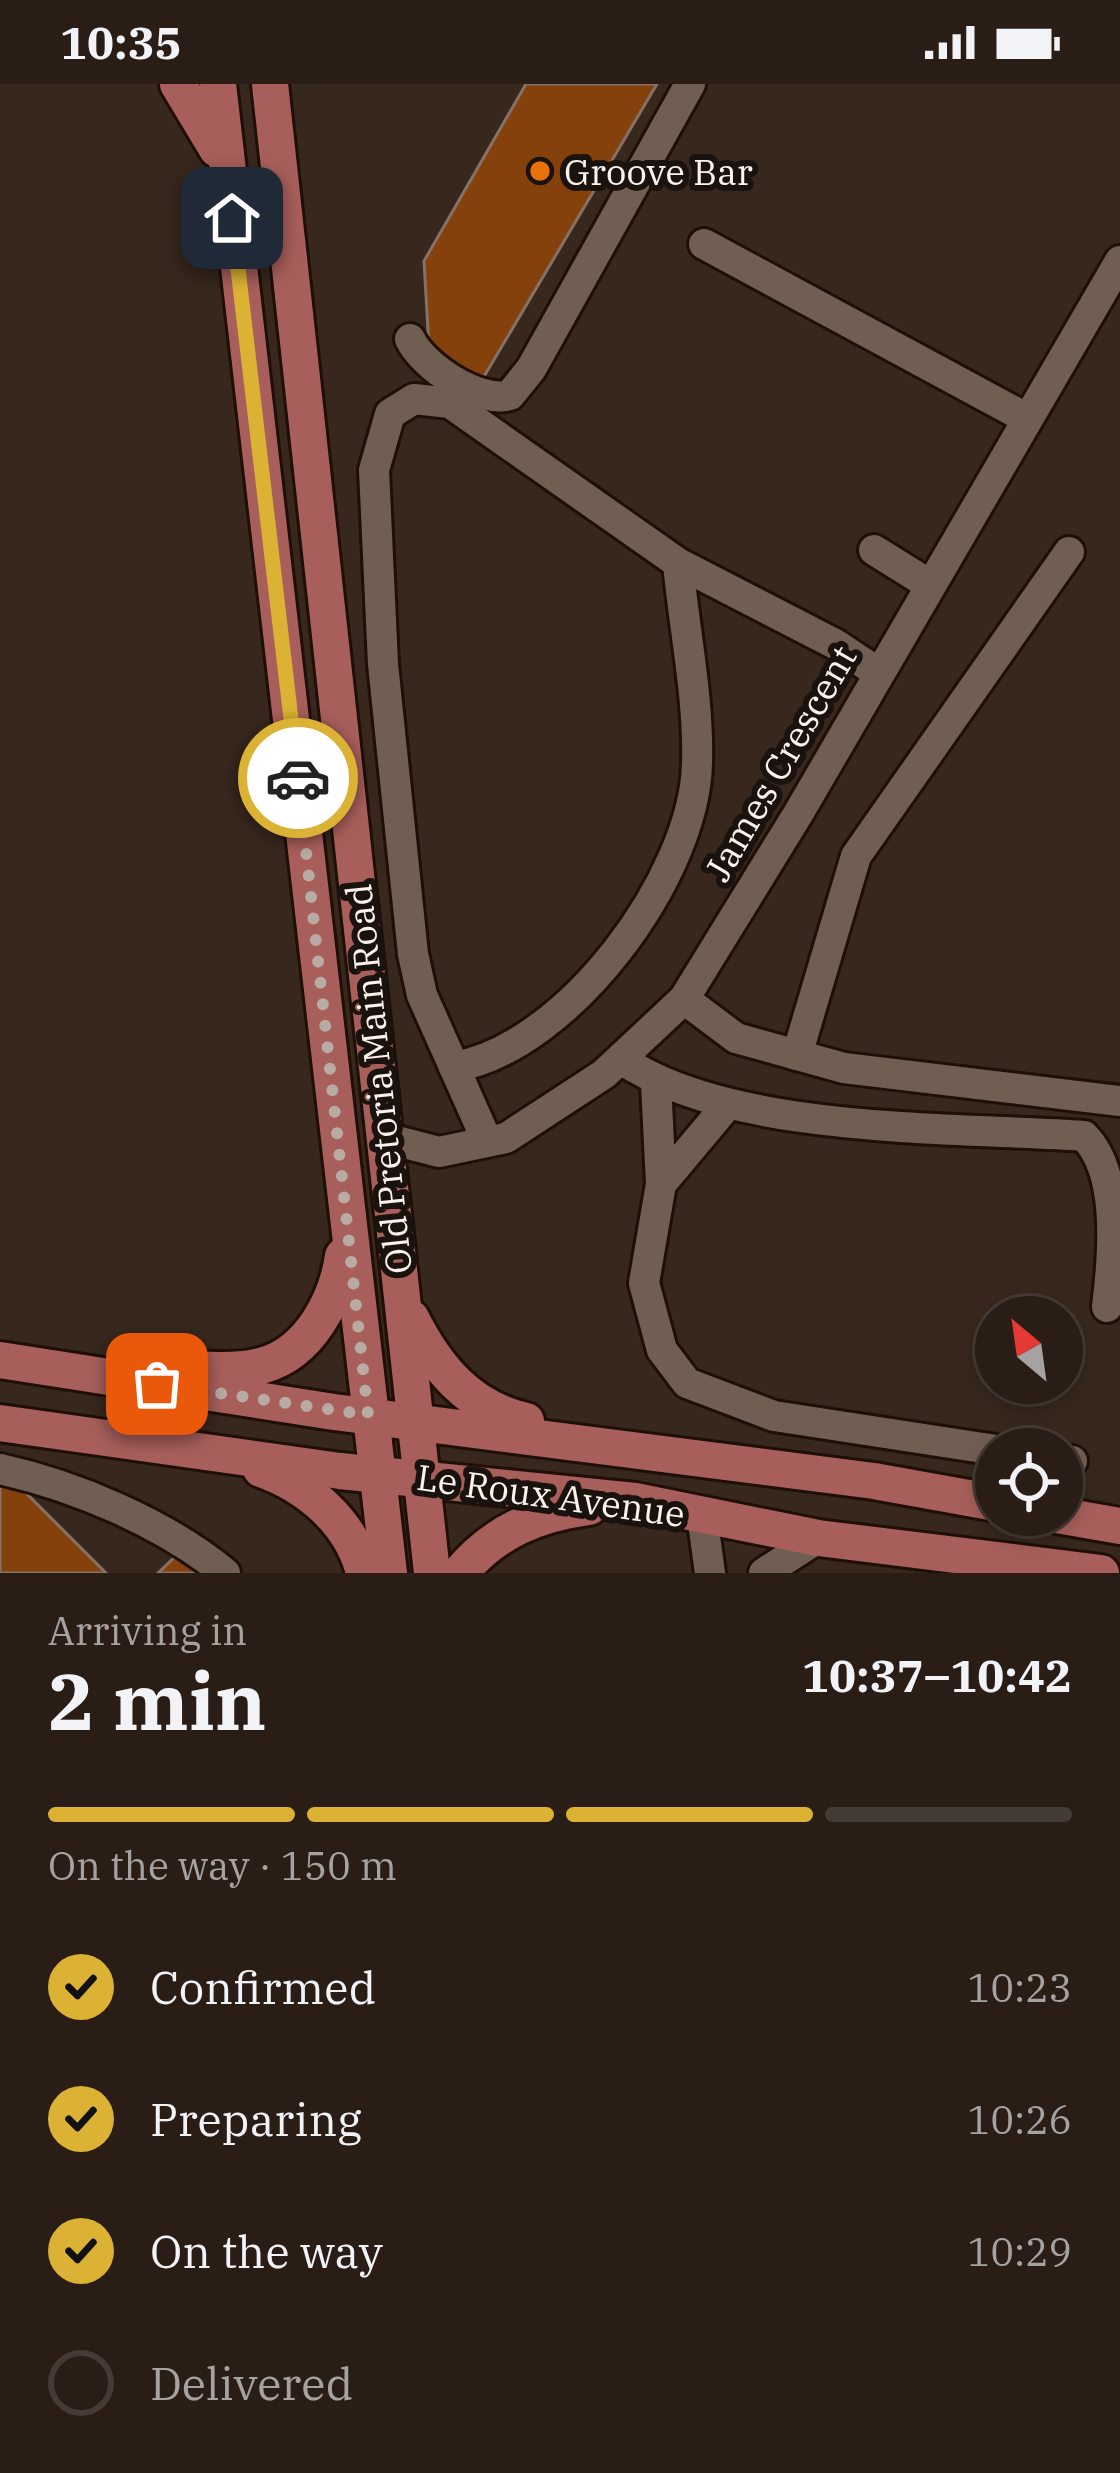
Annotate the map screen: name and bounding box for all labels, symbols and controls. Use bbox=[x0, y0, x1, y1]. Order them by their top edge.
text: 10:35 bbox=[60, 13, 182, 71]
place label: Groove Bar bbox=[564, 148, 753, 195]
marker: Groove Bar bbox=[527, 158, 553, 184]
pin bbox=[181, 167, 283, 269]
icon: home bbox=[199, 185, 265, 251]
street label: James Crescent bbox=[694, 637, 866, 889]
courier bbox=[238, 718, 358, 838]
icon: car bbox=[265, 745, 331, 811]
street label: Old Pretoria Main Road bbox=[334, 882, 422, 1276]
north arrow bbox=[975, 1296, 1083, 1404]
map controls bbox=[975, 1296, 1083, 1536]
pin bbox=[106, 1333, 208, 1435]
icon: bag bbox=[124, 1351, 190, 1417]
button: locate bbox=[975, 1428, 1083, 1536]
street label: Le Roux Avenue bbox=[414, 1453, 688, 1537]
text: Arriving in bbox=[48, 1605, 247, 1656]
text: 10:37–10:42 bbox=[802, 1646, 1072, 1704]
text: 2 min bbox=[48, 1650, 266, 1751]
text: On the way · 150 m bbox=[48, 1840, 397, 1891]
icon: check bbox=[48, 1954, 114, 2020]
text: Confirmed bbox=[150, 1958, 376, 2016]
text: 10:23 bbox=[967, 1962, 1072, 2013]
icon: check bbox=[48, 2086, 114, 2152]
text: Preparing bbox=[150, 2090, 362, 2148]
text: 10:26 bbox=[967, 2094, 1072, 2145]
icon: check bbox=[48, 2218, 114, 2284]
text: On the way bbox=[150, 2222, 383, 2280]
text: 10:29 bbox=[967, 2226, 1072, 2277]
text: Delivered bbox=[150, 2354, 353, 2412]

